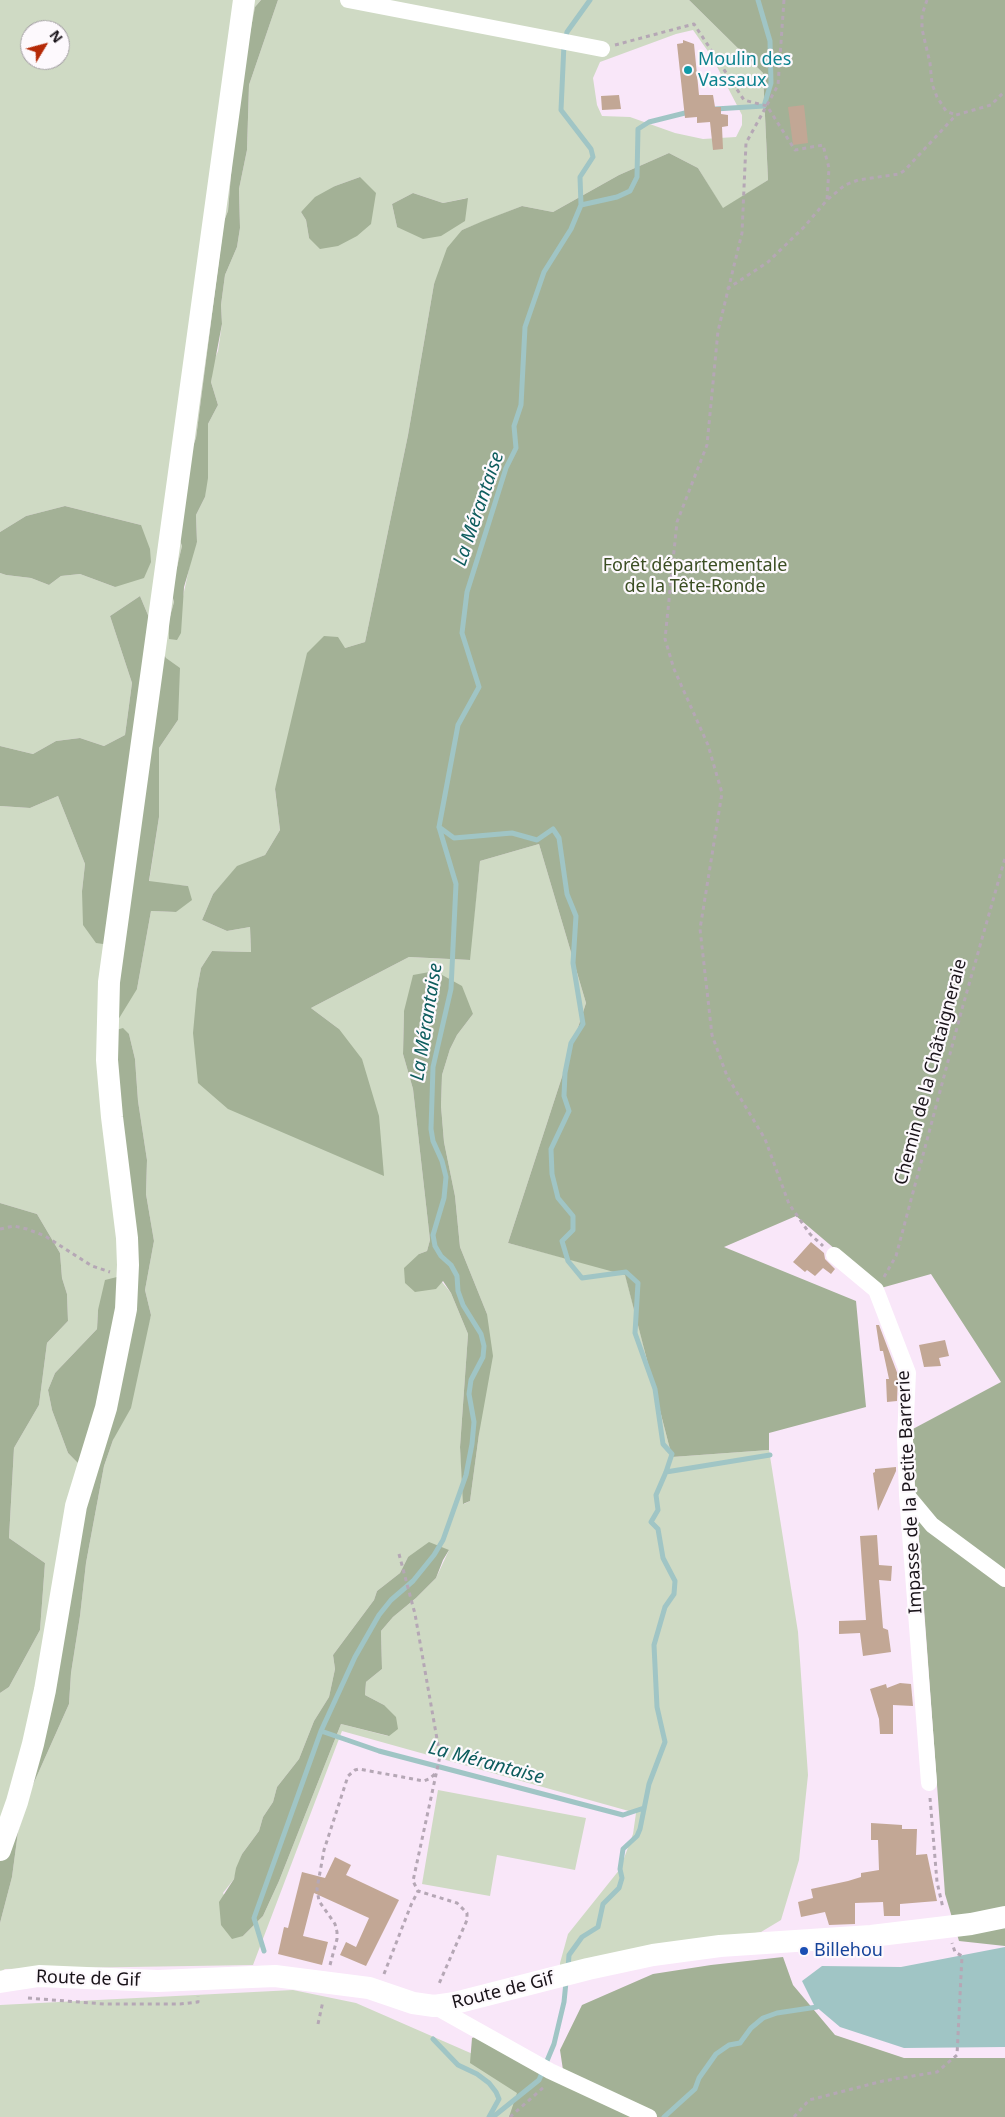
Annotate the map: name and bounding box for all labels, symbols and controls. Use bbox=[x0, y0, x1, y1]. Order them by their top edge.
north arrow bbox=[20, 20, 70, 70]
text: N bbox=[46, 26, 68, 47]
place label: Moulin des Vassaux bbox=[698, 49, 791, 92]
marker: Moulin des Vassaux bbox=[682, 64, 694, 76]
water label: La Mérantaise bbox=[449, 449, 509, 569]
park label: Forêt départementale de la Tête-Ronde bbox=[603, 555, 787, 598]
street label: Chemin de la Châtaigneraie bbox=[890, 956, 972, 1188]
water label: La Mérantaise bbox=[406, 961, 448, 1083]
street label: Impasse de la Petite Barrerie bbox=[893, 1370, 927, 1614]
water label: La Mérantaise bbox=[426, 1737, 546, 1789]
place label: Billehou bbox=[814, 1940, 883, 1962]
marker: Billehou bbox=[798, 1945, 810, 1957]
street label: Route de Gif bbox=[35, 1966, 141, 1992]
street label: Route de Gif bbox=[450, 1968, 556, 2014]

